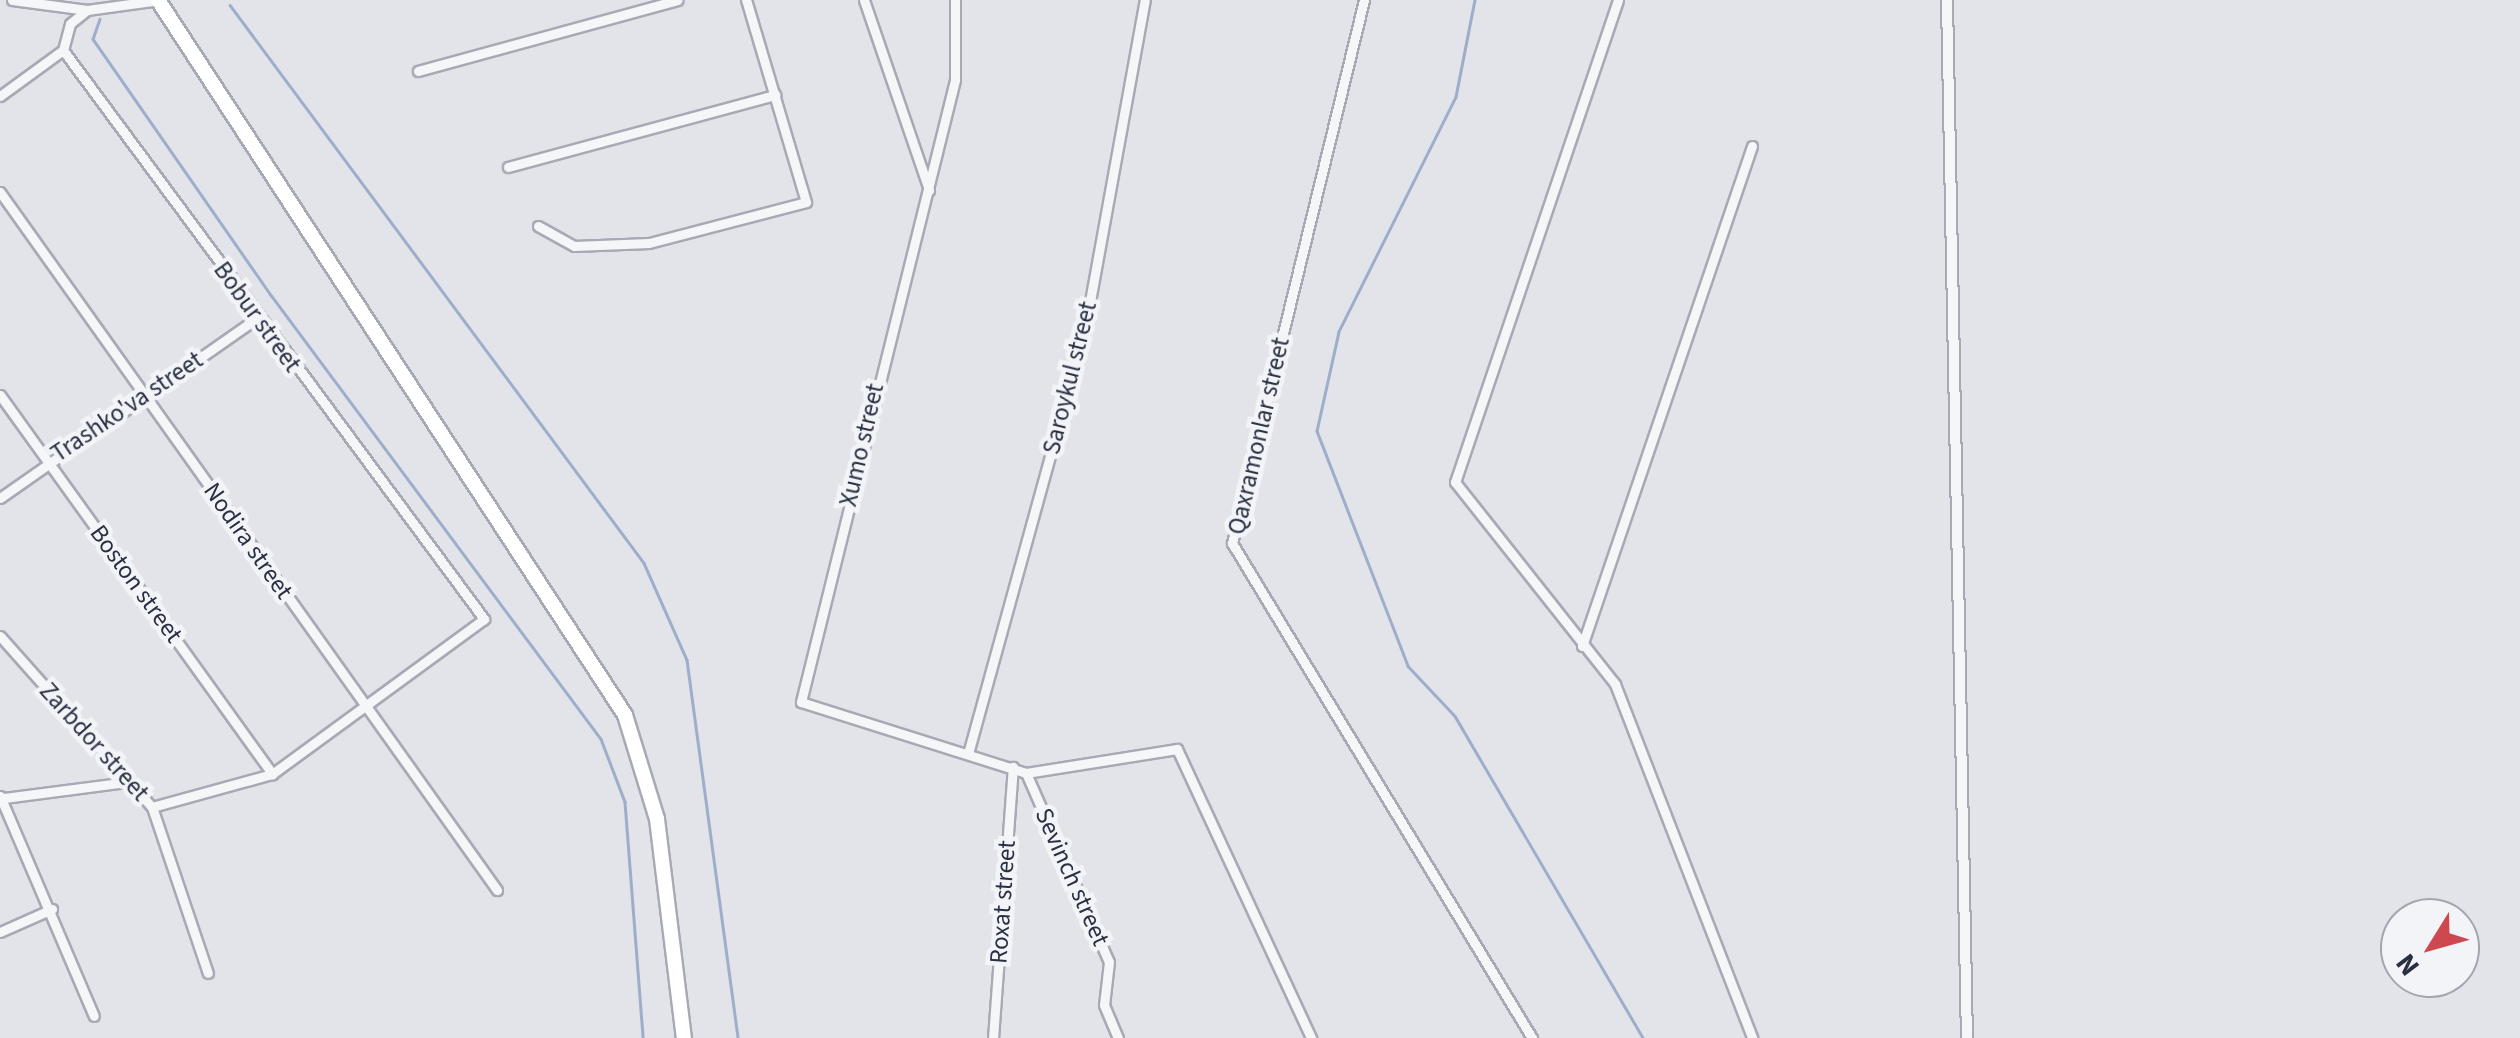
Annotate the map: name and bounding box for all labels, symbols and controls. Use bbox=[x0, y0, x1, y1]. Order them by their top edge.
street label: Bobur street bbox=[207, 256, 307, 378]
street label: Saroykul street bbox=[1037, 299, 1103, 457]
street label: Qaxramonlar street bbox=[1222, 334, 1296, 538]
street label: Trashko'va street bbox=[45, 345, 209, 469]
street label: Xumo street bbox=[833, 381, 891, 509]
street label: Nodira street bbox=[197, 477, 299, 605]
street label: Boston street bbox=[83, 519, 189, 649]
street label: Zarbdor street bbox=[33, 677, 155, 807]
street label: Sevinch street bbox=[1028, 804, 1116, 950]
street label: Roxat street bbox=[984, 839, 1022, 965]
north arrow bbox=[2380, 898, 2480, 998]
text: N bbox=[2386, 945, 2429, 984]

